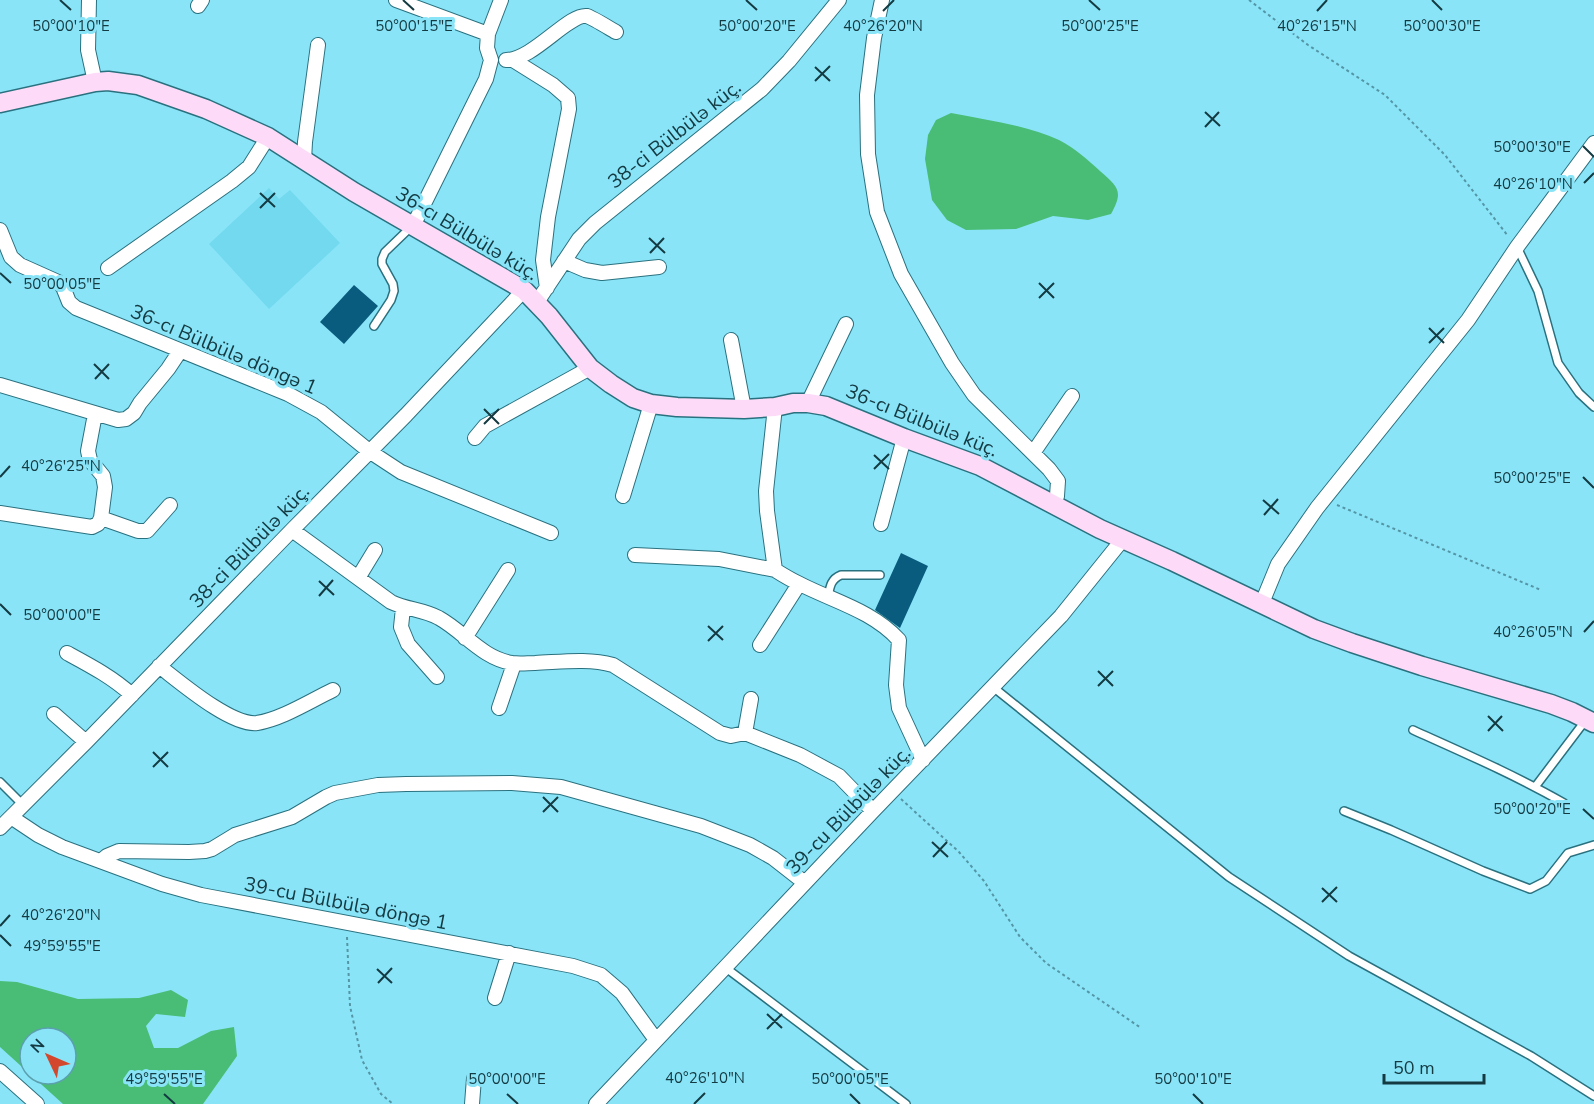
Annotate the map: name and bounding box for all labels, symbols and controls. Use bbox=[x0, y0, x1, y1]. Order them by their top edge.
text: 50°00'10"E bbox=[32, 16, 110, 36]
text: 50°00'15"E bbox=[375, 16, 453, 36]
text: 50°00'20"E bbox=[718, 16, 796, 36]
text: 40°26'20"N bbox=[843, 16, 923, 36]
text: 50°00'25"E bbox=[1061, 16, 1139, 36]
text: 40°26'15"N bbox=[1277, 16, 1357, 36]
text: 50°00'30"E bbox=[1403, 16, 1481, 36]
street label: 38-ci Bülbülə küç. bbox=[602, 74, 747, 195]
text: 50°00'30"E bbox=[1493, 137, 1571, 157]
text: 40°26'10"N bbox=[1493, 174, 1573, 194]
street label: 36-cı Bülbülə küç. bbox=[390, 180, 543, 287]
text: 50°00'05"E bbox=[23, 274, 101, 294]
street label: 36-cı Bülbülə döngə 1 bbox=[126, 298, 321, 401]
street label: 36-cı Bülbülə küç. bbox=[842, 378, 1002, 463]
text: 40°26'25"N bbox=[21, 456, 101, 476]
text: 50°00'25"E bbox=[1493, 468, 1571, 488]
street label: 38-ci Bülbülə küç. bbox=[183, 479, 315, 614]
text: 50°00'00"E bbox=[23, 605, 101, 625]
text: 40°26'05"N bbox=[1493, 622, 1573, 642]
street label: 39-cu Bülbülə küç. bbox=[780, 740, 917, 880]
text: 50°00'20"E bbox=[1493, 799, 1571, 819]
street label: 39-cu Bülbülə döngə 1 bbox=[242, 870, 450, 937]
text: 40°26'20"N bbox=[21, 905, 101, 925]
text: 49°59'55"E bbox=[23, 936, 101, 956]
north arrow bbox=[18, 1026, 78, 1086]
text: N bbox=[26, 1034, 50, 1058]
scale bar bbox=[1384, 1047, 1484, 1085]
text: 50 m bbox=[1393, 1056, 1435, 1080]
text: 40°26'10"N bbox=[665, 1068, 745, 1088]
text: 49°59'55"E bbox=[125, 1069, 203, 1089]
text: 50°00'00"E bbox=[468, 1069, 546, 1089]
text: 50°00'05"E bbox=[811, 1069, 889, 1089]
text: 50°00'10"E bbox=[1154, 1069, 1232, 1089]

